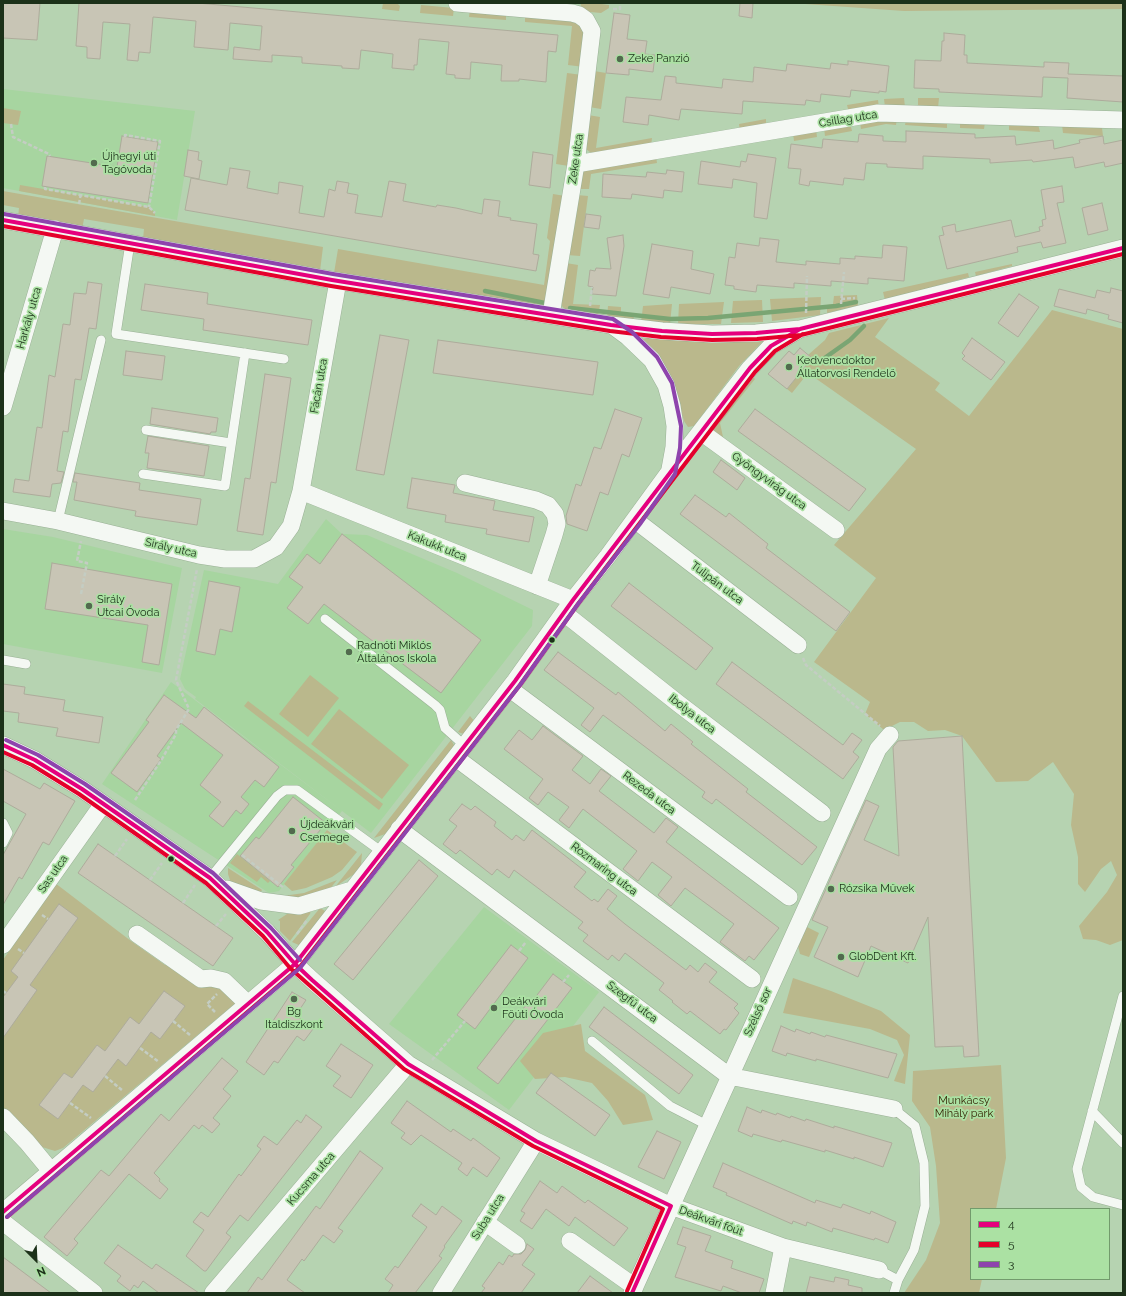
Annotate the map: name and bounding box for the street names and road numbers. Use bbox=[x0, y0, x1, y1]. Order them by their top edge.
street label: Csillag utca bbox=[818, 108, 878, 130]
street label: Zeke utca bbox=[566, 133, 586, 185]
street label: Harkály utca bbox=[14, 286, 44, 350]
street label: Fácán utca bbox=[308, 358, 330, 414]
street label: Gyöngyvirág utca bbox=[729, 449, 809, 513]
street label: Kakukk utca bbox=[406, 528, 468, 564]
street label: Sirály utca bbox=[144, 536, 198, 560]
street label: Tulipán utca bbox=[688, 559, 746, 607]
street label: Ibolya utca bbox=[666, 692, 718, 736]
street label: Rezeda utca bbox=[620, 769, 678, 817]
street label: Rozmaring utca bbox=[568, 840, 640, 898]
street label: Sas utca bbox=[35, 853, 71, 895]
street label: Szegfű utca bbox=[604, 979, 660, 1025]
street label: Szélső sor bbox=[741, 986, 775, 1038]
street label: Kucsma utca bbox=[284, 1150, 338, 1208]
street label: Suba utca bbox=[469, 1192, 507, 1242]
street label: Deákvári főút bbox=[677, 1203, 745, 1239]

